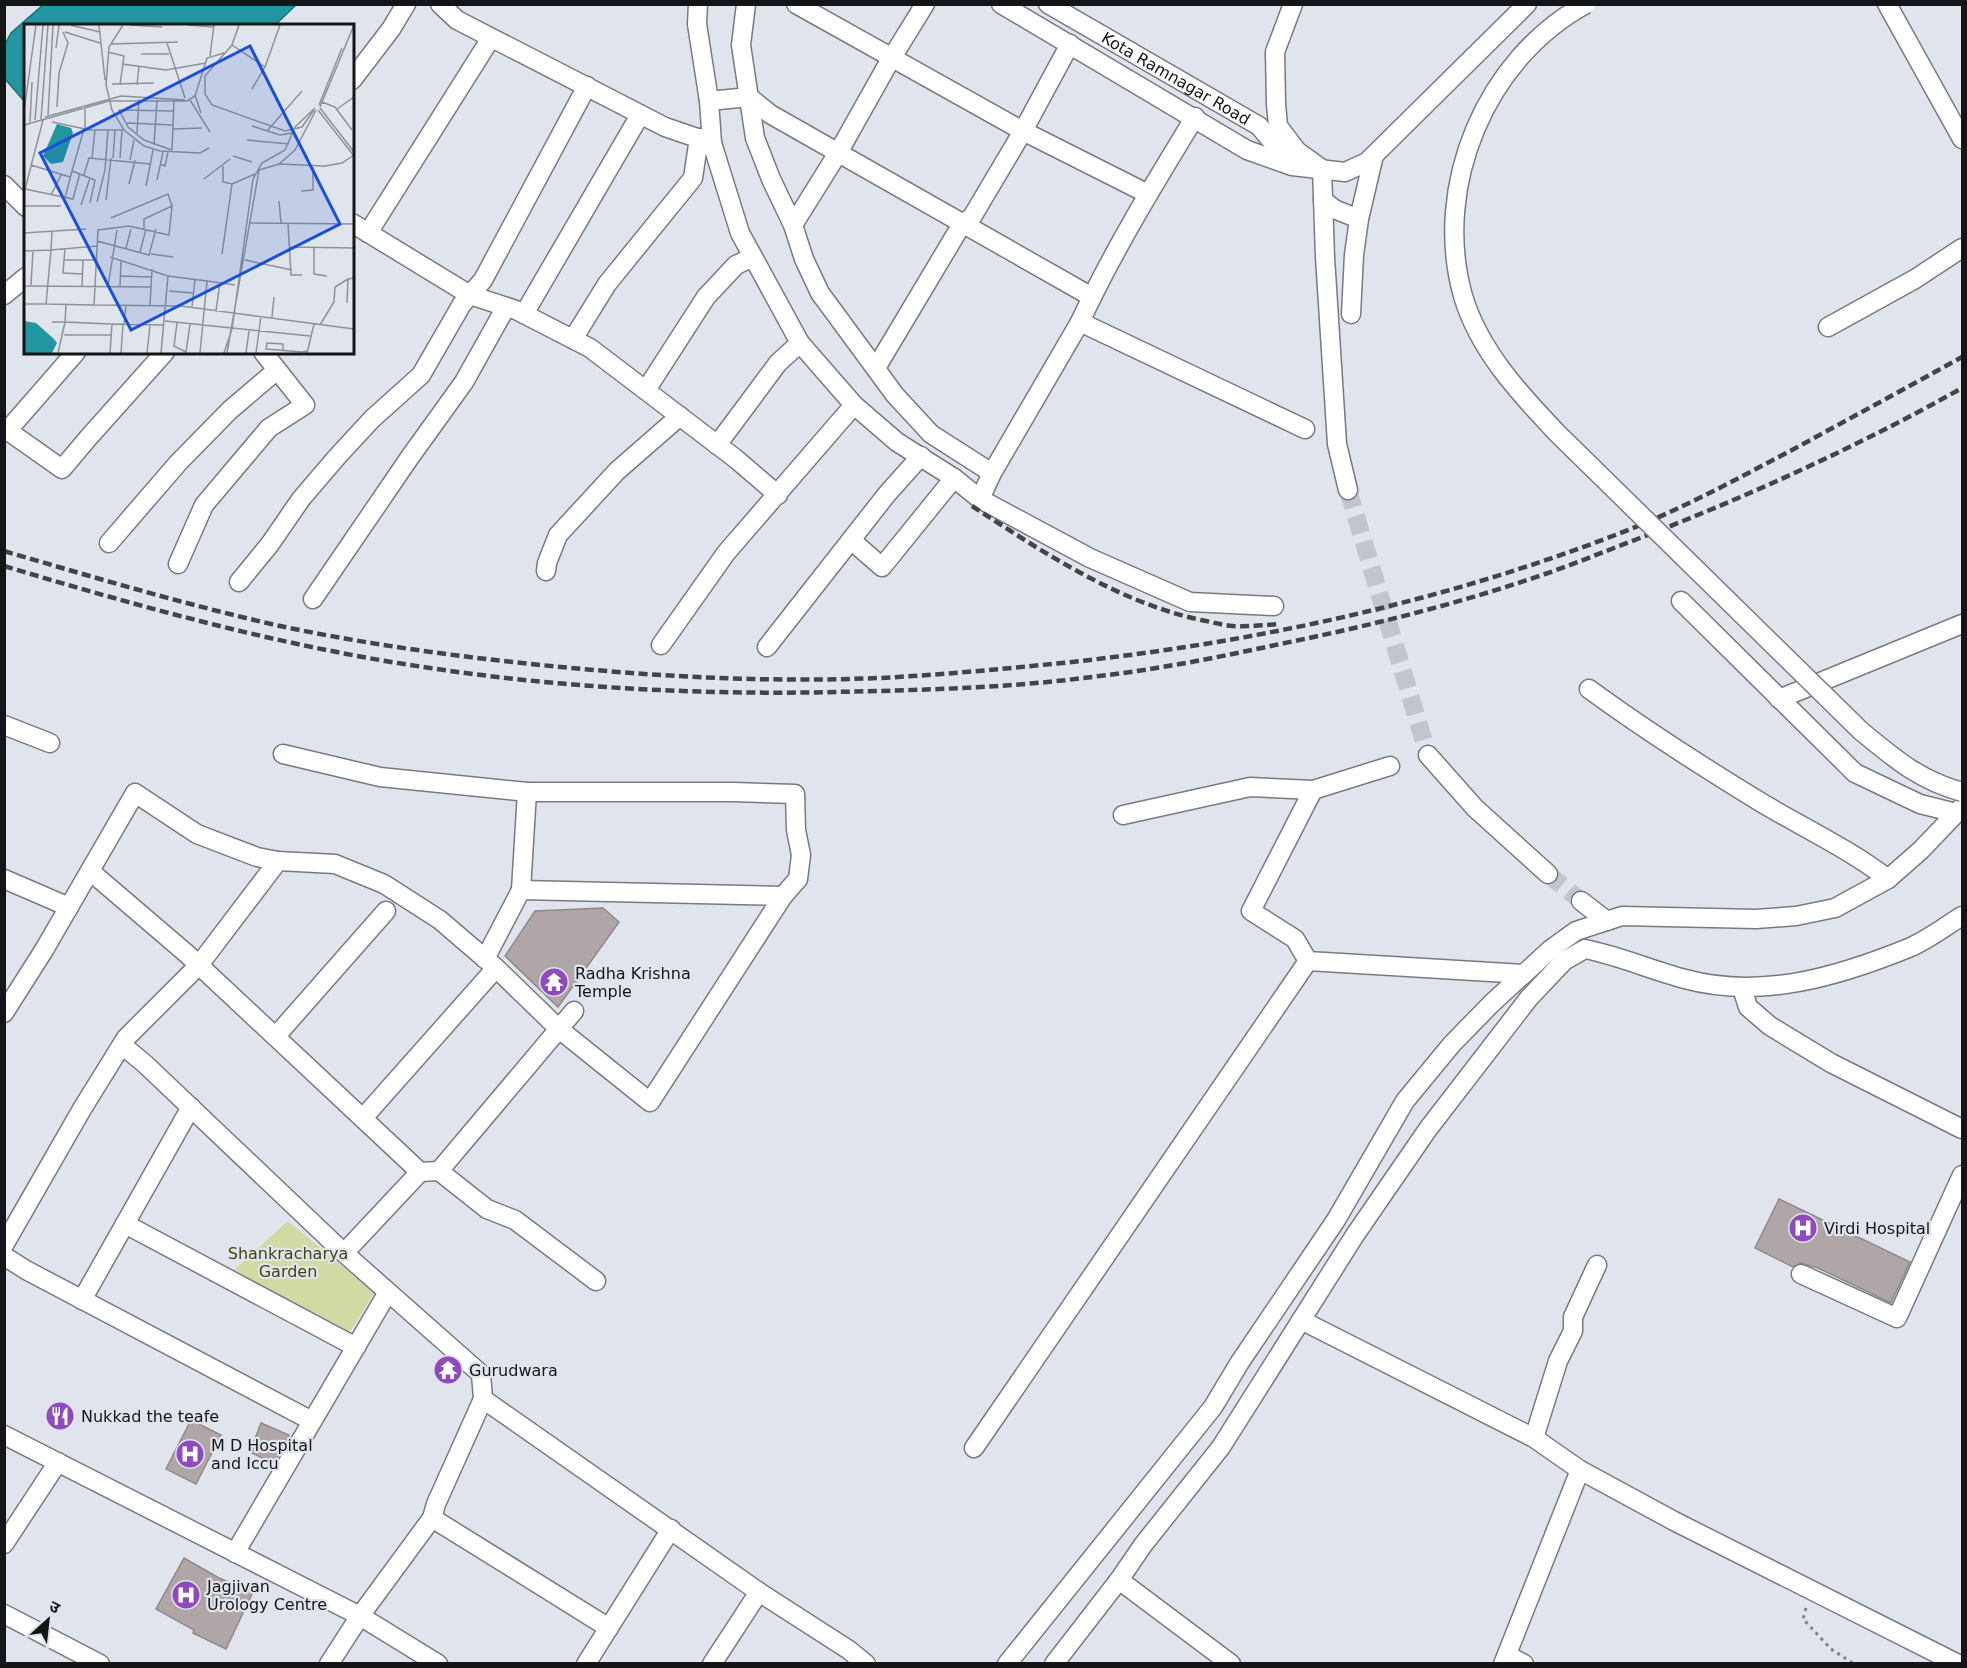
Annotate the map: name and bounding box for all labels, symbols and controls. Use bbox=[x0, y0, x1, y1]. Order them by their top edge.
inset map bbox=[24, 24, 354, 354]
street label: Kota Ramnagar Road bbox=[1098, 28, 1254, 129]
place label: Radha Krishna Temple bbox=[574, 964, 691, 1001]
temple icon: Radha Krishna Temple bbox=[538, 966, 570, 998]
hospital icon: Virdi Hospital bbox=[1787, 1212, 1819, 1244]
place label: Virdi Hospital bbox=[1824, 1219, 1930, 1238]
park label: Shankracharya Garden bbox=[228, 1244, 348, 1281]
temple icon: Gurudwara bbox=[432, 1354, 464, 1386]
place label: Gurudwara bbox=[469, 1361, 558, 1380]
restaurant icon: Nukkad the teafe bbox=[44, 1400, 76, 1432]
place label: Nukkad the teafe bbox=[81, 1407, 219, 1426]
place label: M D Hospital and Iccu bbox=[211, 1436, 313, 1473]
hospital icon: M D Hospital and Iccu bbox=[174, 1438, 206, 1470]
place label: Jagjivan Urology Centre bbox=[206, 1577, 327, 1614]
hospital icon: Jagjivan Urology Centre bbox=[170, 1579, 202, 1611]
north arrow bbox=[18, 1590, 78, 1650]
text: उ bbox=[46, 1596, 64, 1618]

